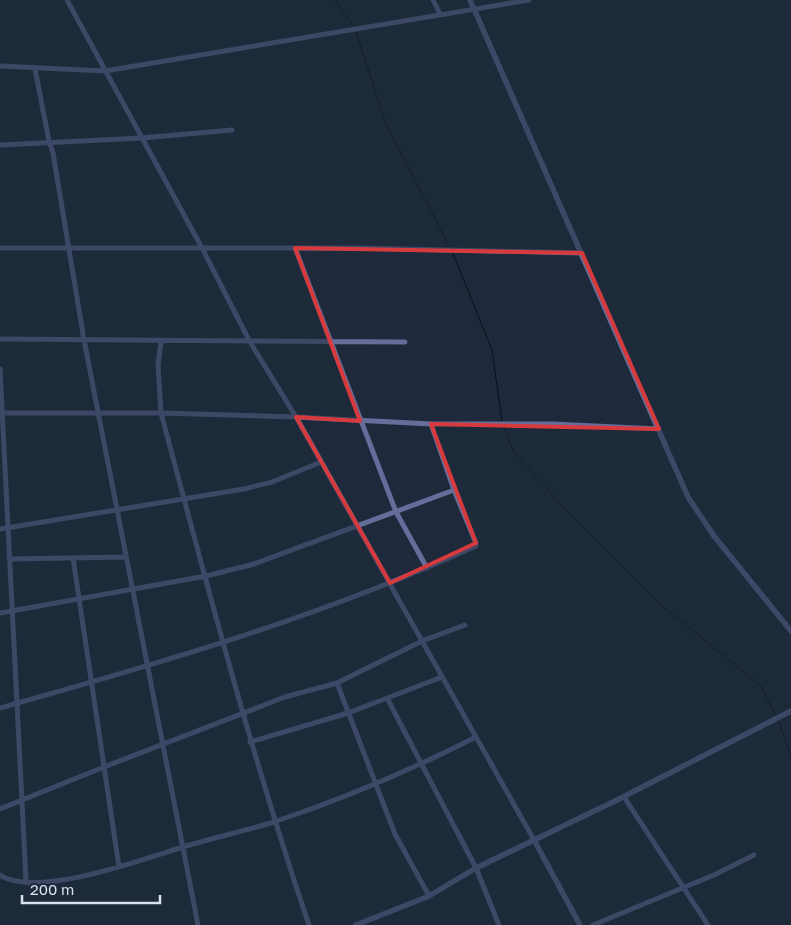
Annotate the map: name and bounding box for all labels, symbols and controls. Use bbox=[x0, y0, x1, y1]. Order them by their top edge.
scale bar bbox=[22, 872, 160, 904]
text: 200 m bbox=[30, 880, 74, 898]

